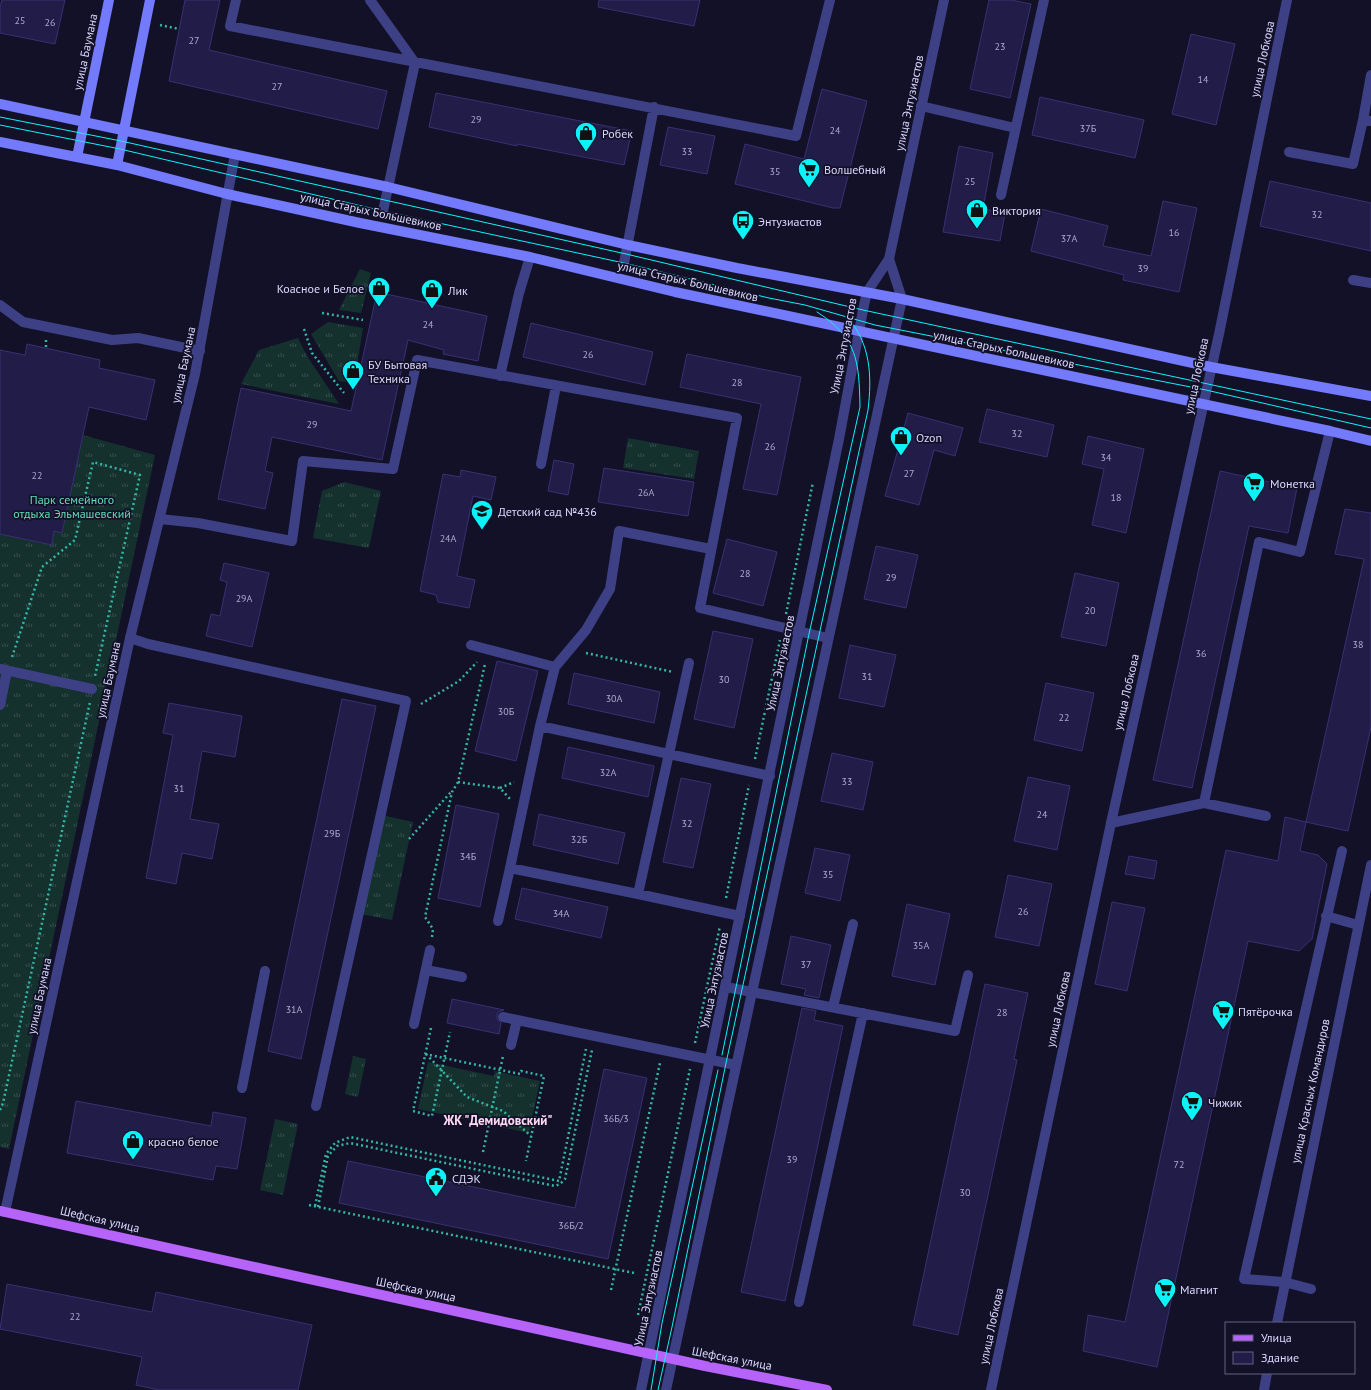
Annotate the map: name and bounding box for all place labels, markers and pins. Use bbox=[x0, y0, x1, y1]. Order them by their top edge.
shop icon: Робек bbox=[573, 120, 599, 153]
place label: Робек bbox=[602, 126, 633, 141]
supermarket icon: Волшебный bbox=[796, 156, 822, 189]
place label: Волшебный bbox=[824, 162, 886, 177]
shop icon: Виктория bbox=[964, 197, 990, 230]
place label: Виктория bbox=[992, 203, 1041, 218]
bus stop icon: Энтузиастов bbox=[730, 208, 756, 241]
place label: Энтузиастов bbox=[758, 214, 822, 229]
shop icon: Коасное и Белое bbox=[366, 275, 392, 308]
shop icon: Лик bbox=[419, 277, 445, 310]
place label: Коасное и Белое bbox=[277, 281, 364, 296]
place label: Лик bbox=[447, 283, 468, 298]
place label: БУ Бытовая Техника bbox=[368, 357, 427, 386]
shop icon: БУ Бытовая Техника bbox=[340, 358, 366, 391]
shop icon: Ozon bbox=[888, 424, 914, 457]
place label: Ozon bbox=[916, 430, 942, 445]
supermarket icon: Монетка bbox=[1241, 470, 1267, 503]
place label: Монетка bbox=[1270, 476, 1315, 491]
school or university icon: Детский сад №436 bbox=[469, 498, 495, 531]
place label: Детский сад №436 bbox=[498, 504, 597, 519]
supermarket icon: Пятёрочка bbox=[1210, 998, 1236, 1031]
place label: Пятёрочка bbox=[1238, 1004, 1293, 1019]
supermarket icon: Чижик bbox=[1179, 1089, 1205, 1122]
place label: Чижик bbox=[1208, 1095, 1242, 1110]
shop icon: красно белое bbox=[120, 1128, 146, 1161]
place label: красно белое bbox=[148, 1134, 219, 1149]
public building icon: СДЭК bbox=[423, 1165, 449, 1198]
place label: СДЭК bbox=[452, 1171, 481, 1186]
supermarket icon: Магнит bbox=[1152, 1276, 1178, 1309]
place label: Магнит bbox=[1180, 1282, 1218, 1297]

